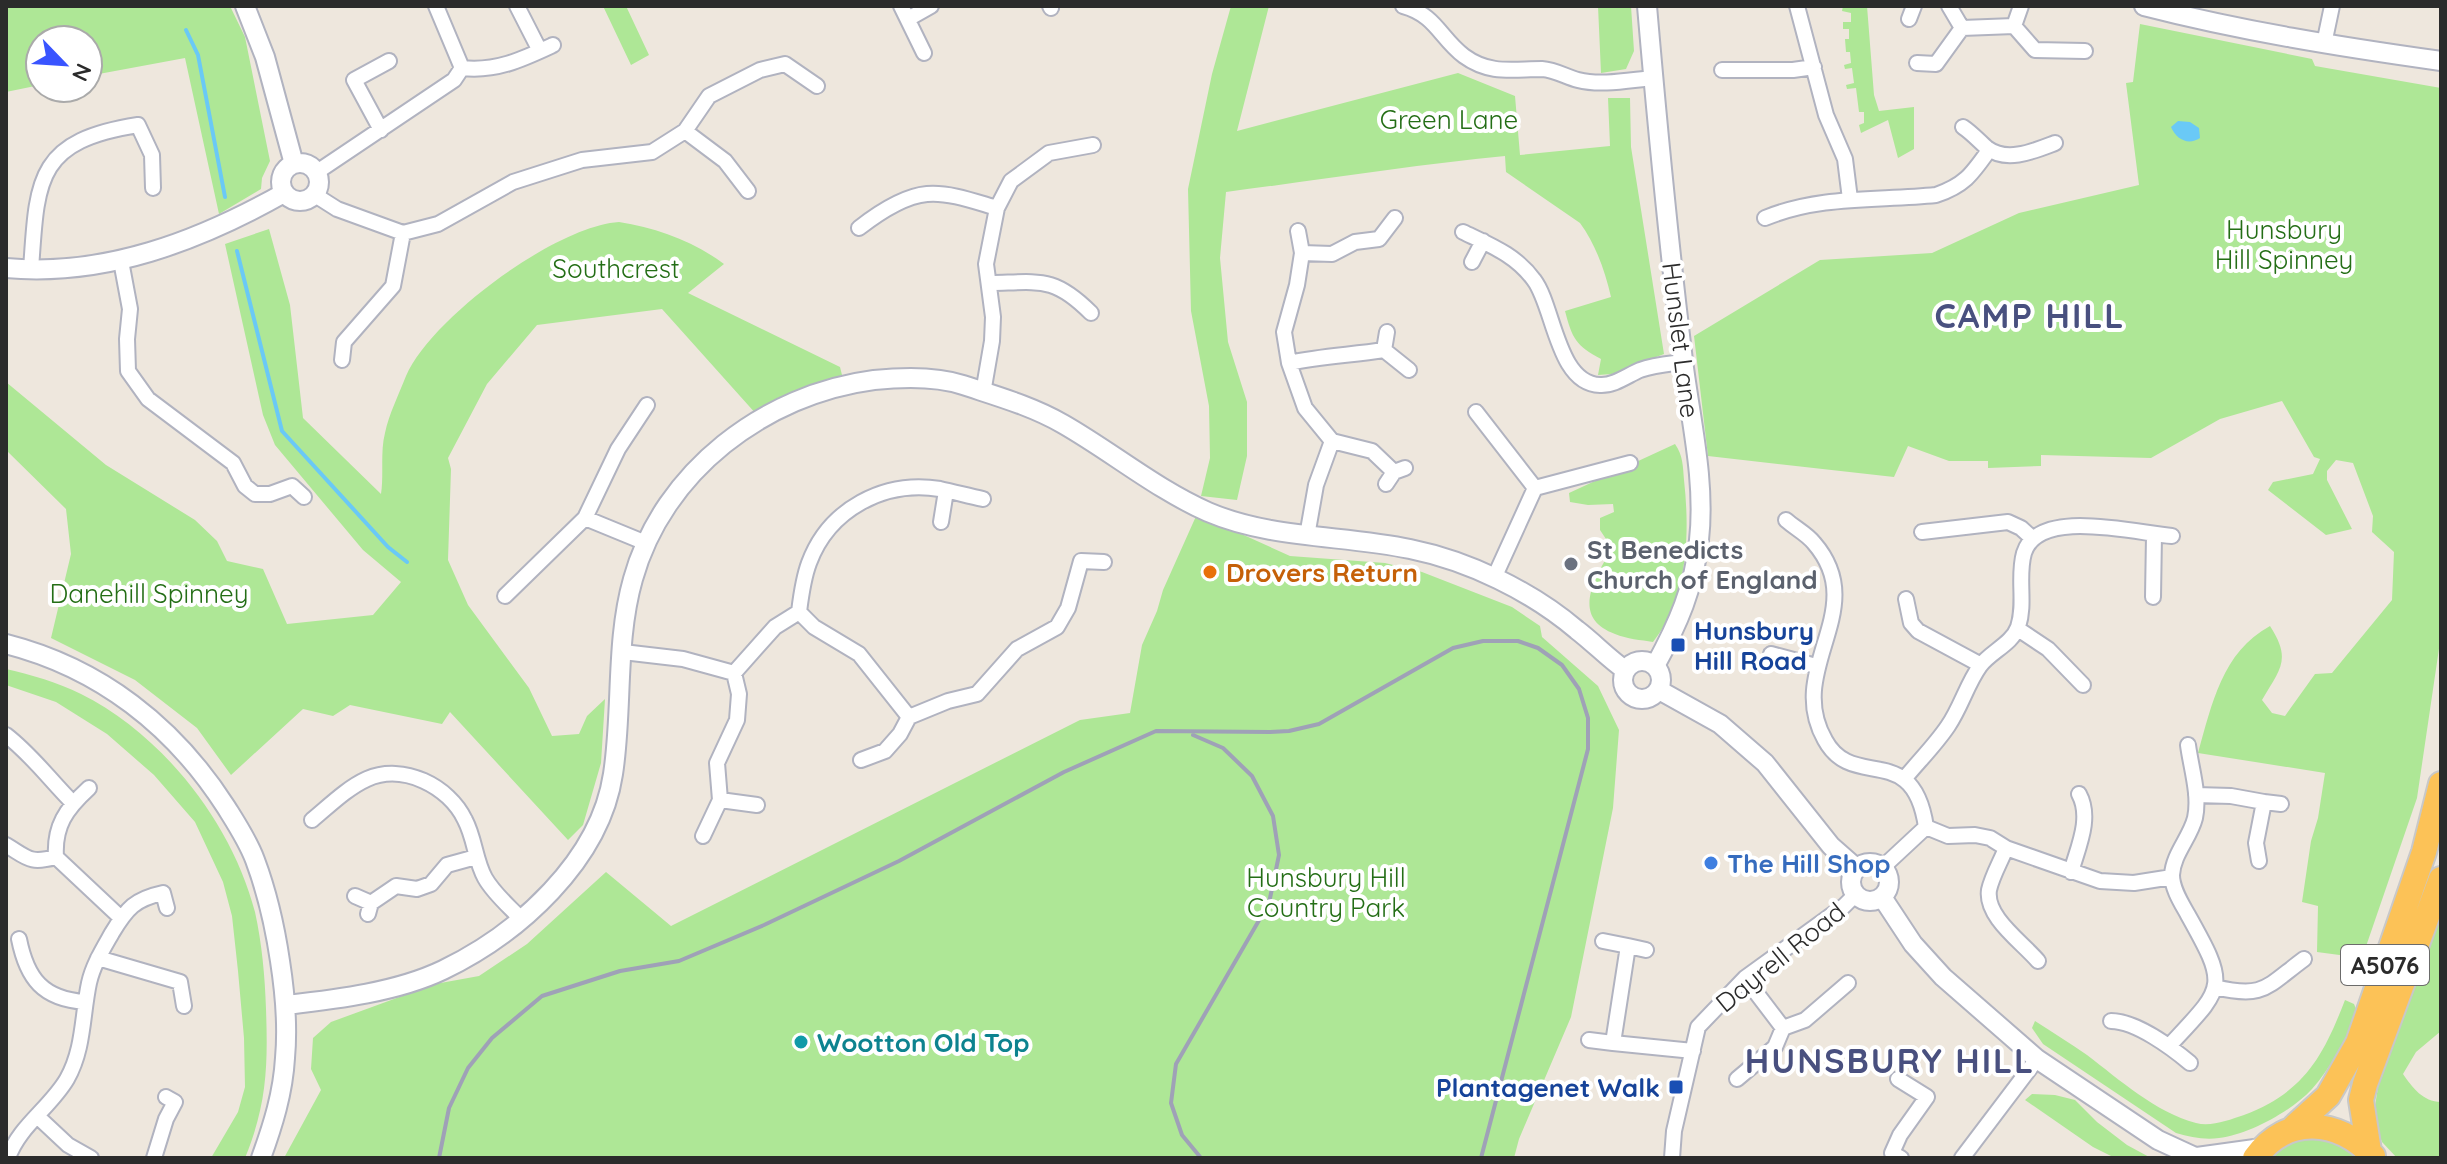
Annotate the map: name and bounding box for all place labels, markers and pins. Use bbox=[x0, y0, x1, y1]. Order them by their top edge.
place label: St Benedicts Church of England bbox=[1587, 533, 1818, 596]
marker: St Benedicts Church of England bbox=[1562, 555, 1580, 573]
place label: Drovers Return bbox=[1226, 556, 1418, 589]
marker: Drovers Return bbox=[1201, 563, 1219, 581]
place label: Hunsbury Hill Road bbox=[1694, 614, 1814, 677]
marker: Hunsbury Hill Road bbox=[1669, 636, 1687, 654]
place label: The Hill Shop bbox=[1727, 847, 1891, 880]
marker: The Hill Shop bbox=[1702, 854, 1720, 872]
place label: Wootton Old Top bbox=[817, 1026, 1030, 1059]
marker: Wootton Old Top bbox=[792, 1033, 810, 1051]
place label: Plantagenet Walk bbox=[1436, 1071, 1660, 1104]
marker: Plantagenet Walk bbox=[1667, 1078, 1685, 1096]

